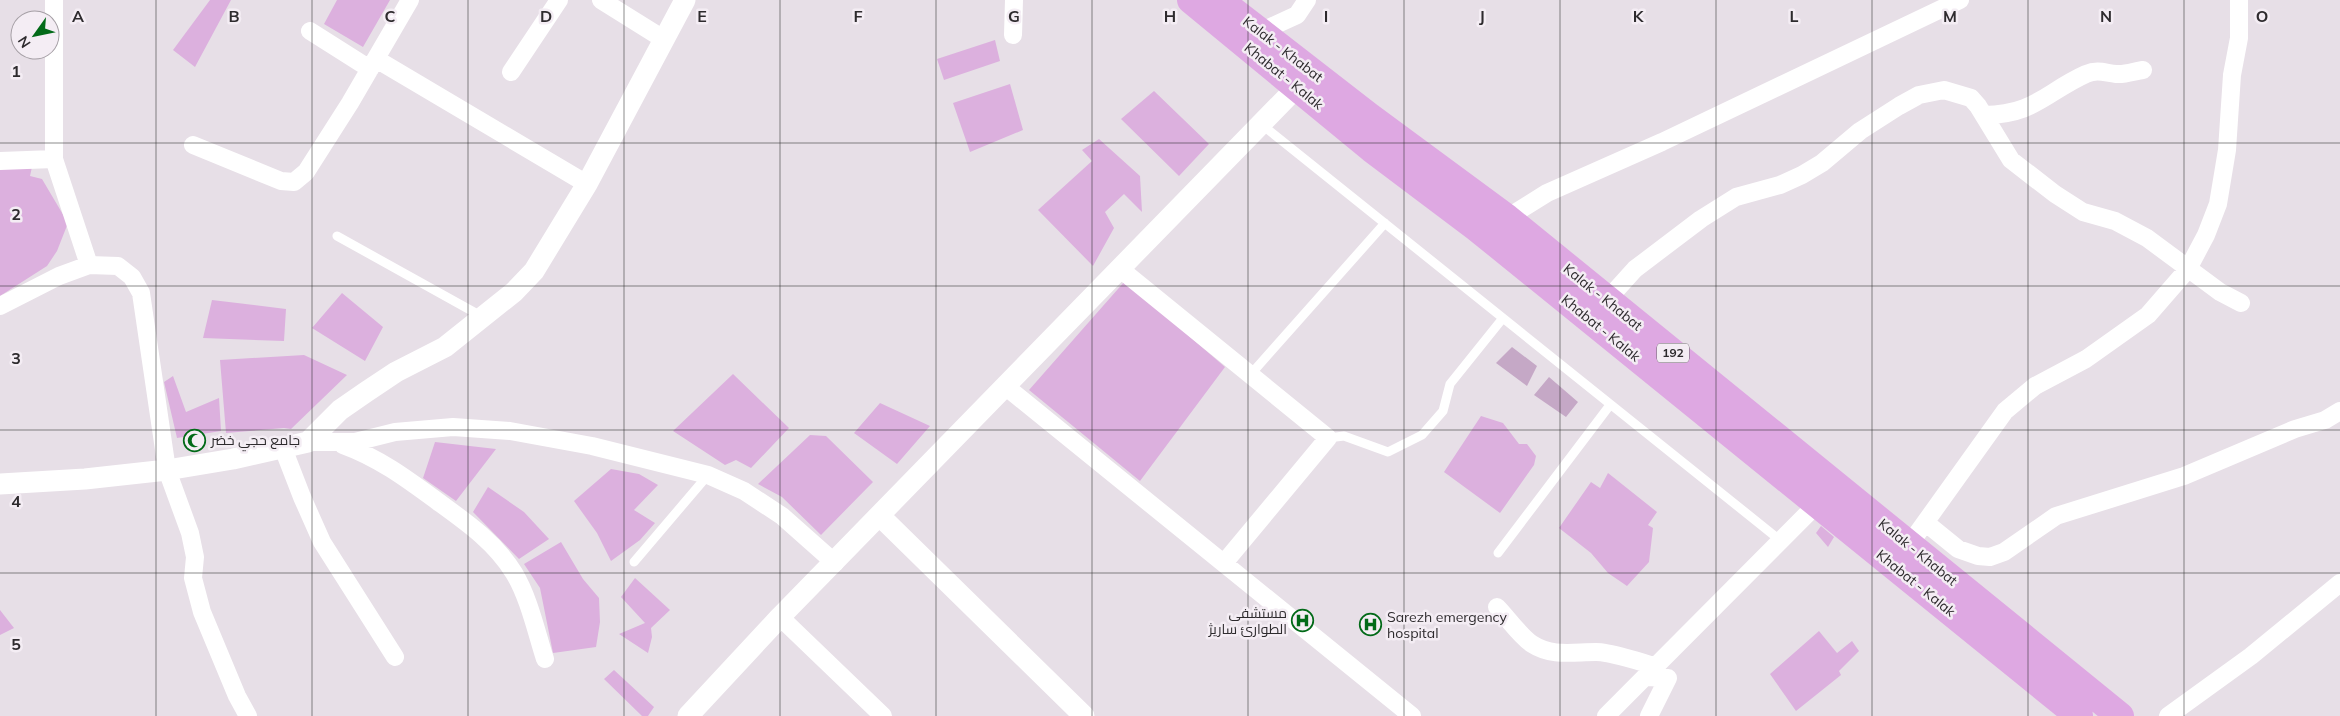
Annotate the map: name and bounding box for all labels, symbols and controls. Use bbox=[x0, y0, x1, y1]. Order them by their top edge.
text: A bbox=[72, 6, 84, 26]
text: B bbox=[228, 6, 240, 26]
text: C bbox=[385, 6, 396, 26]
text: D bbox=[540, 6, 552, 26]
text: E bbox=[697, 6, 707, 26]
text: F bbox=[853, 6, 863, 26]
text: G bbox=[1008, 6, 1020, 26]
text: H bbox=[1164, 6, 1176, 26]
text: I bbox=[1324, 6, 1328, 26]
text: J bbox=[1479, 6, 1485, 26]
text: K bbox=[1633, 6, 1645, 26]
text: L bbox=[1790, 6, 1799, 26]
text: M bbox=[1943, 6, 1957, 26]
text: N bbox=[2100, 6, 2112, 26]
text: O bbox=[2256, 6, 2268, 26]
north arrow bbox=[10, 10, 60, 60]
street label: Kalak - Khabat bbox=[1239, 12, 1327, 86]
text: N bbox=[14, 33, 35, 51]
street label: Khabat - Kalak bbox=[1241, 39, 1328, 114]
text: 1 bbox=[11, 61, 21, 81]
text: 2 bbox=[11, 204, 21, 224]
street label: Kalak - Khabat bbox=[1560, 260, 1646, 334]
street label: Khabat - Kalak bbox=[1558, 291, 1645, 366]
road number: 192 bbox=[1657, 343, 1689, 362]
text: 3 bbox=[11, 348, 21, 368]
mosque icon: جامع حجي خضر bbox=[183, 428, 207, 452]
place label: جامع حجي خضر bbox=[210, 431, 300, 452]
text: 4 bbox=[11, 491, 21, 511]
street label: Kalak - Khabat bbox=[1875, 515, 1961, 589]
street label: Khabat - Kalak bbox=[1873, 546, 1960, 621]
place label: مستشفى الطوارئ ساريژ bbox=[1208, 604, 1287, 638]
place label: Sarezh emergency hospital bbox=[1387, 608, 1508, 642]
hospital icon: مستشفى الطوارئ ساريژ bbox=[1291, 609, 1315, 633]
hospital icon: Sarezh emergency hospital bbox=[1359, 613, 1383, 637]
text: 5 bbox=[11, 634, 21, 654]

